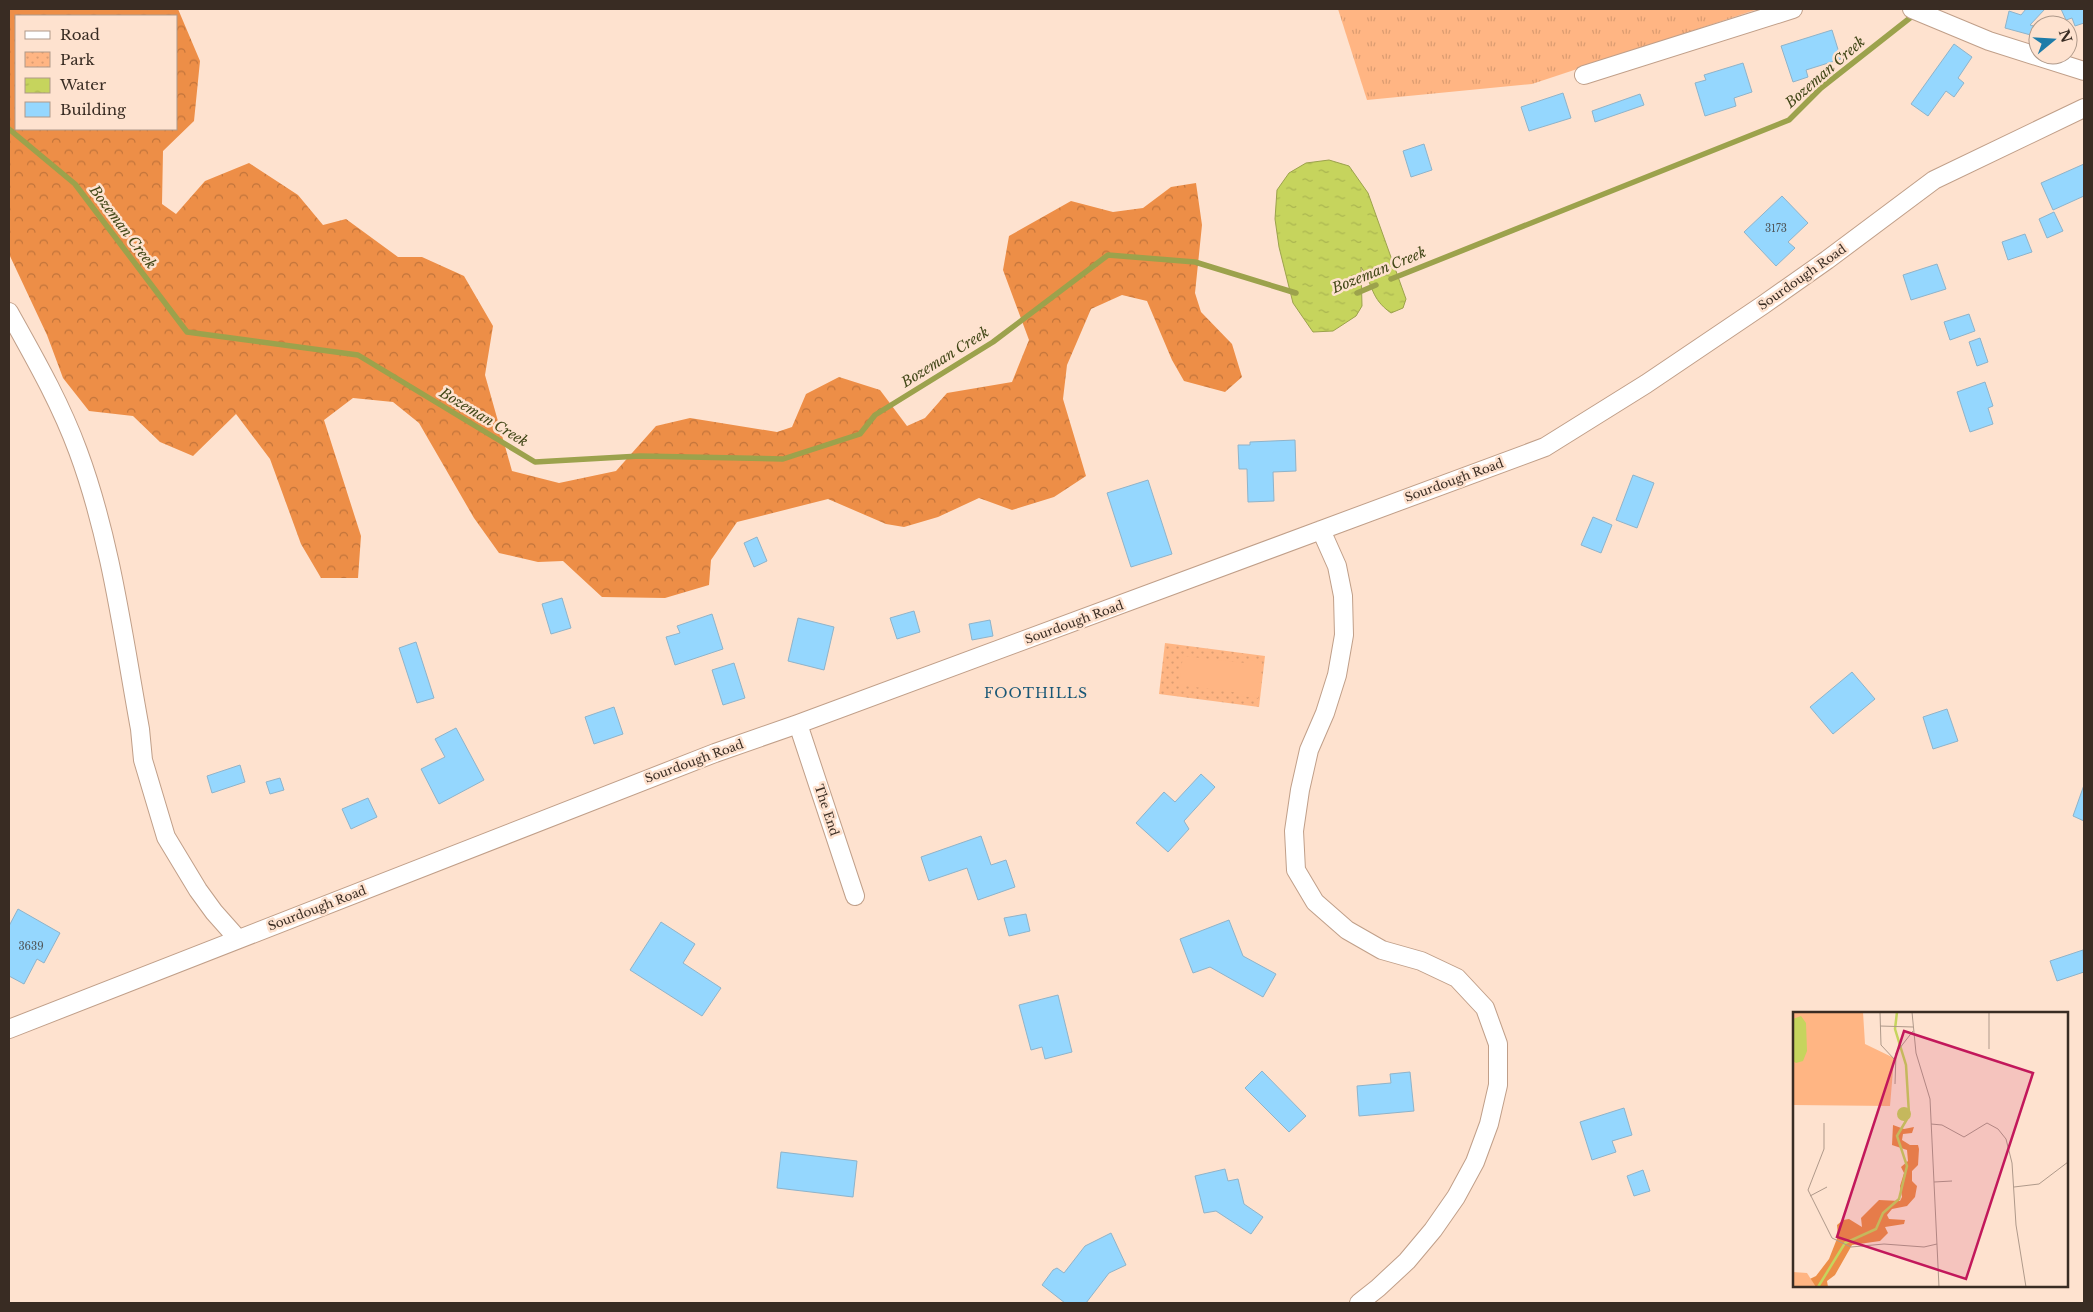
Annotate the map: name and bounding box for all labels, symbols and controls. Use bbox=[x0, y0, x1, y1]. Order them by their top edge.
legend bbox=[15, 15, 178, 130]
north arrow bbox=[2028, 15, 2078, 65]
text: Road bbox=[60, 25, 100, 44]
text: N bbox=[2055, 27, 2076, 45]
water label: Bozeman Creek bbox=[1781, 32, 1869, 112]
text: Park bbox=[60, 50, 96, 69]
text: Water bbox=[59, 75, 107, 94]
text: Building bbox=[60, 100, 127, 119]
water label: Bozeman Creek bbox=[85, 181, 160, 272]
house number: 3173 bbox=[1765, 222, 1787, 235]
street label: Sourdough Road bbox=[1755, 241, 1849, 313]
water label: Bozeman Creek bbox=[1328, 243, 1429, 297]
water label: Bozeman Creek bbox=[897, 323, 992, 392]
water label: Bozeman Creek bbox=[436, 383, 531, 450]
street label: Sourdough Road bbox=[1403, 455, 1505, 505]
street label: Sourdough Road bbox=[1023, 597, 1125, 647]
district label: FOOTHILLS bbox=[984, 684, 1088, 702]
street label: Sourdough Road bbox=[643, 736, 745, 786]
street label: The End bbox=[812, 782, 842, 838]
street label: Sourdough Road bbox=[266, 882, 368, 934]
house number: 3639 bbox=[18, 940, 44, 953]
inset map bbox=[1793, 1012, 2068, 1287]

